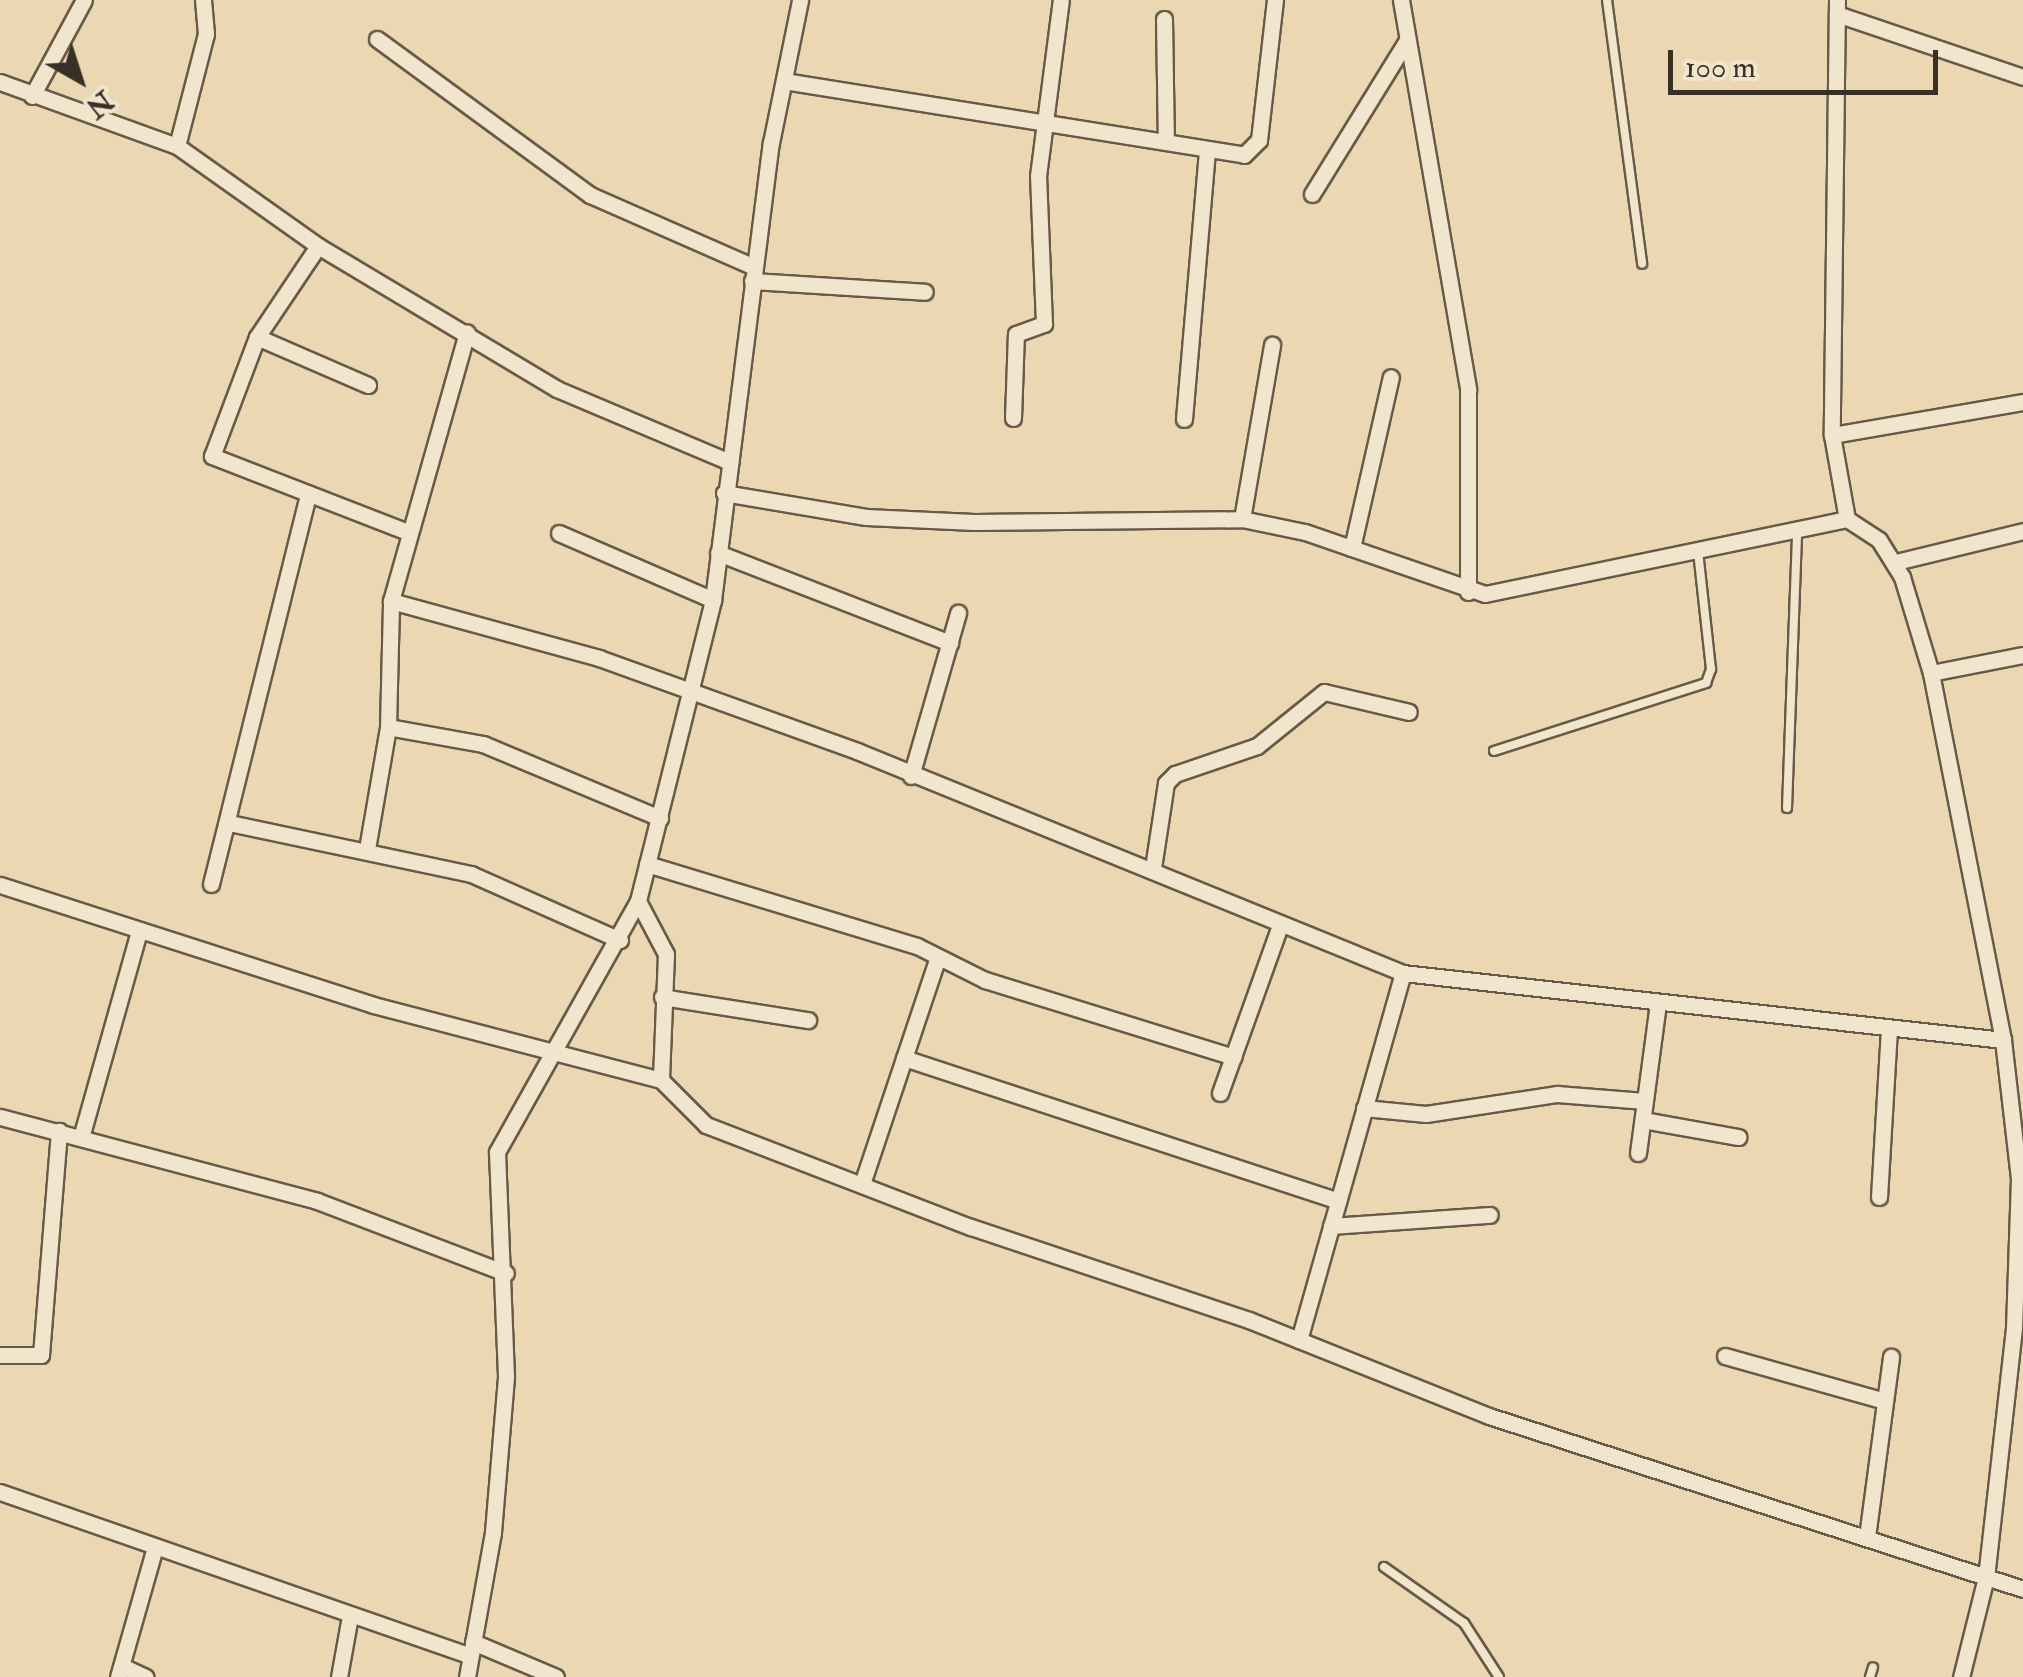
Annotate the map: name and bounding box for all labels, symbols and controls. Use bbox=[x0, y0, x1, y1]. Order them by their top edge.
north arrow bbox=[30, 30, 130, 130]
scale bar bbox=[1673, 30, 1943, 92]
text: 100 m bbox=[1685, 49, 1756, 86]
text: N bbox=[78, 82, 120, 125]

